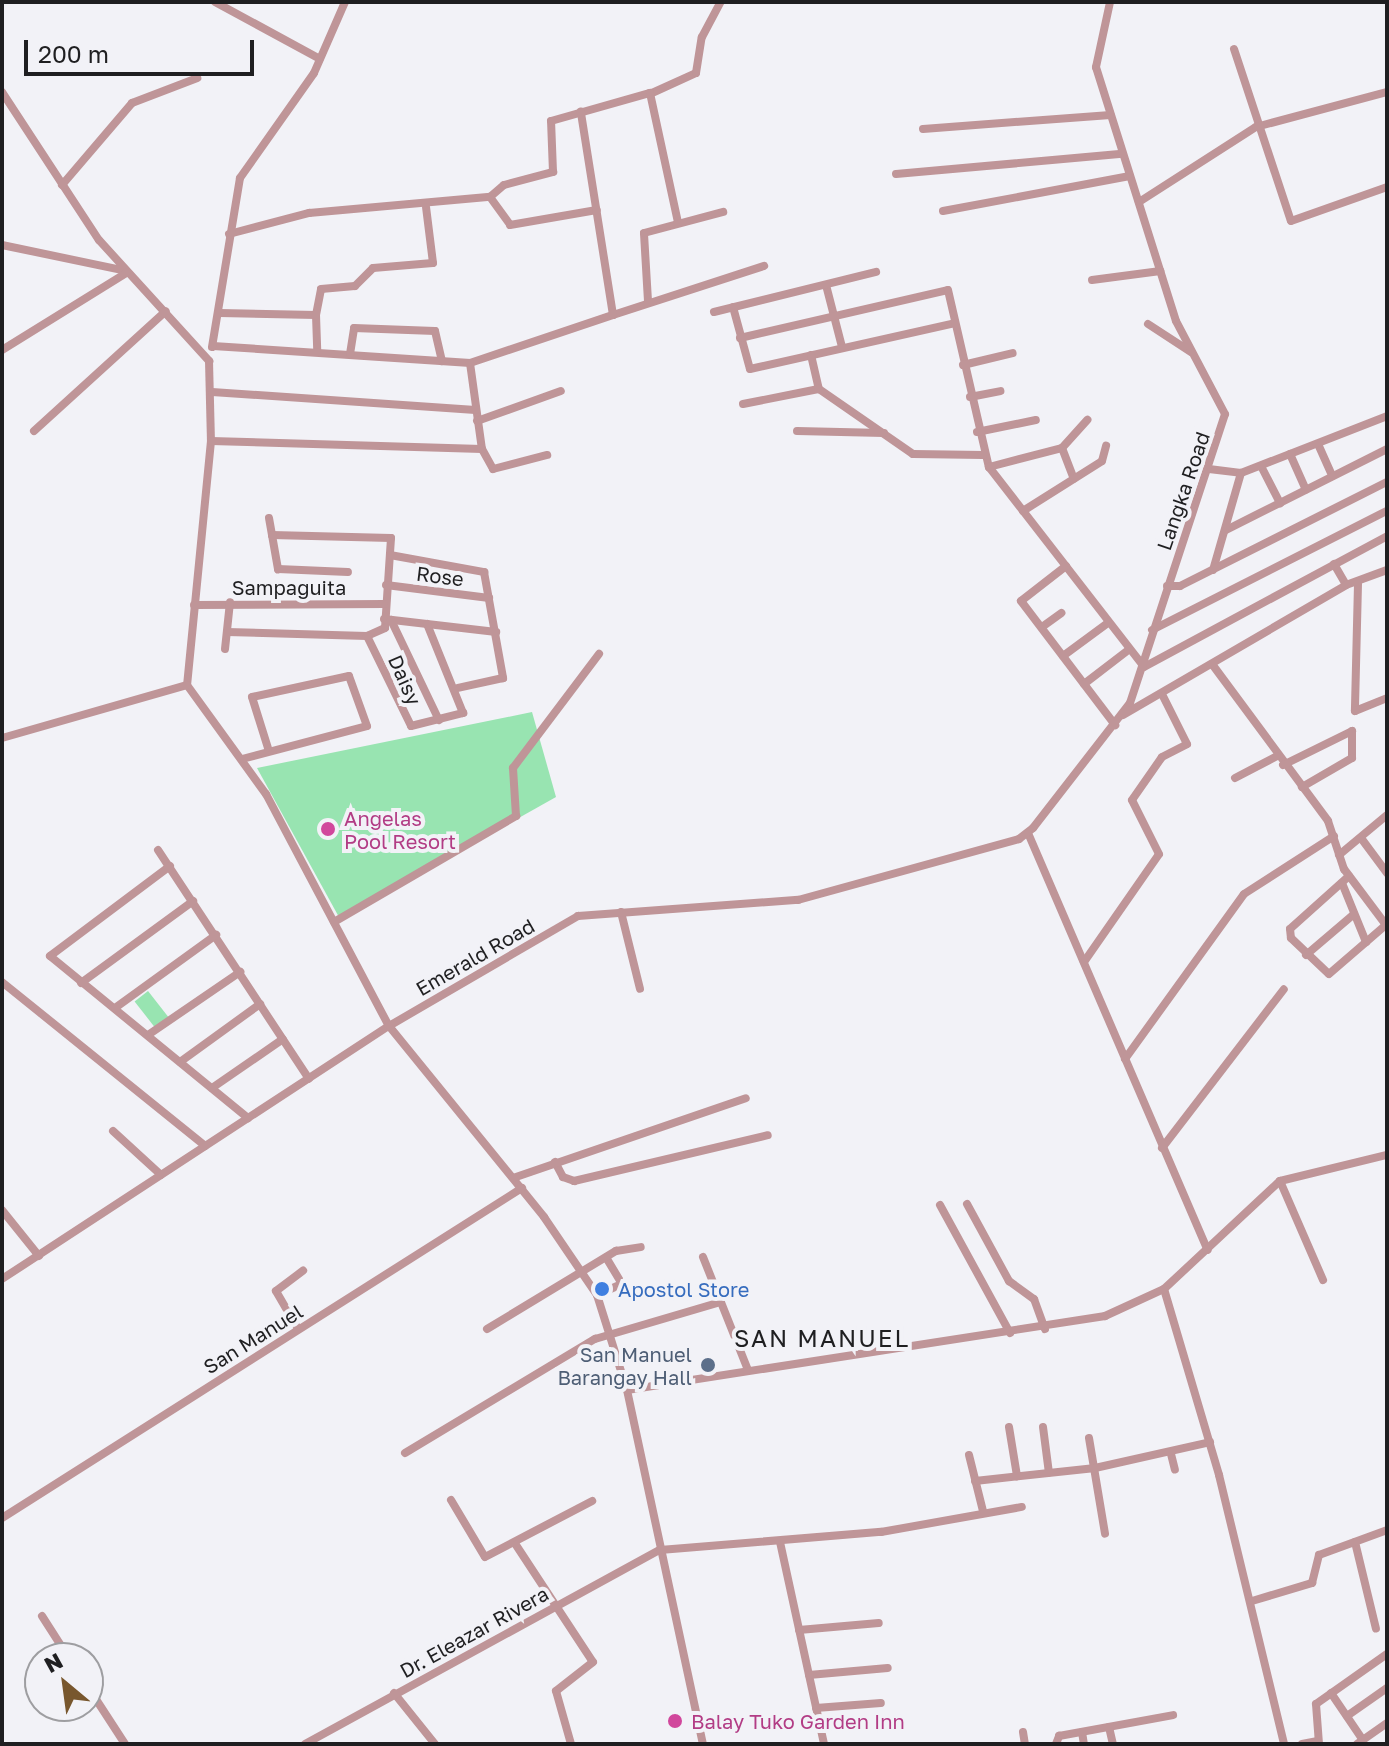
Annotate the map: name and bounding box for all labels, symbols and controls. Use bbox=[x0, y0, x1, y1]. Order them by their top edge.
scale bar bbox=[28, 24, 258, 74]
text: 200 m bbox=[38, 39, 109, 68]
street label: Langka Road bbox=[1151, 429, 1215, 553]
street label: Rose bbox=[415, 561, 465, 591]
street label: Sampaguita bbox=[232, 575, 346, 599]
street label: Daisy bbox=[383, 651, 427, 709]
place label: Angelas Pool Resort bbox=[344, 806, 456, 853]
marker: Angelas Pool Resort bbox=[319, 820, 337, 838]
street label: Emerald Road bbox=[411, 913, 539, 1001]
place label: Apostol Store bbox=[618, 1277, 749, 1301]
marker: Apostol Store bbox=[593, 1280, 611, 1298]
street label: San Manuel bbox=[199, 1299, 307, 1379]
district label: SAN MANUEL bbox=[734, 1324, 910, 1352]
place label: San Manuel Barangay Hall bbox=[557, 1342, 692, 1389]
marker: San Manuel Barangay Hall bbox=[699, 1356, 717, 1374]
street label: Dr. Eleazar Rivera bbox=[395, 1581, 553, 1683]
north arrow bbox=[24, 1642, 104, 1722]
text: N bbox=[39, 1646, 67, 1678]
place label: Balay Tuko Garden Inn bbox=[691, 1709, 905, 1733]
marker: Balay Tuko Garden Inn bbox=[666, 1712, 684, 1730]

